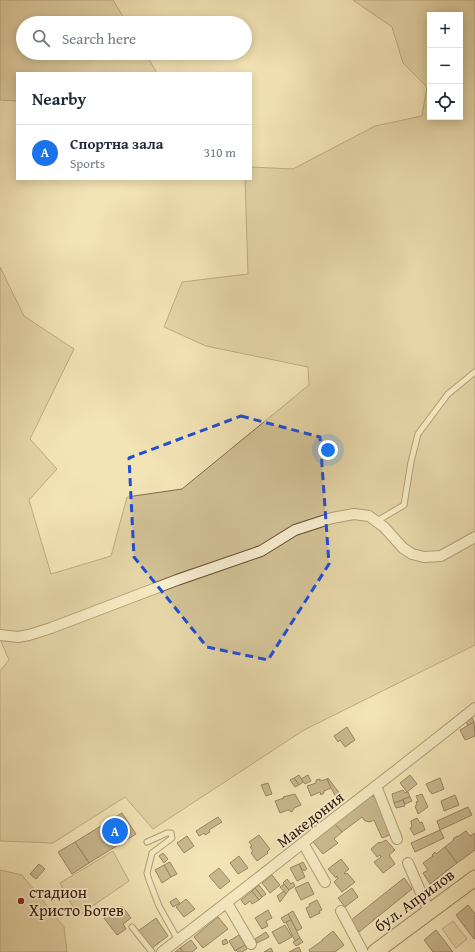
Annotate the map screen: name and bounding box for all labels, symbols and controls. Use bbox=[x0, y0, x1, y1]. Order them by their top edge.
map controls bbox=[427, 12, 463, 120]
button: + bbox=[427, 12, 463, 48]
search box bbox=[16, 16, 252, 60]
icon: search bbox=[30, 27, 52, 49]
text: Search here bbox=[62, 28, 136, 49]
button: − bbox=[427, 48, 463, 84]
button: locate bbox=[427, 84, 463, 120]
text: Nearby bbox=[32, 86, 86, 111]
text: Спортна зала bbox=[70, 133, 163, 154]
text: A bbox=[41, 143, 49, 162]
text: 310 m bbox=[204, 143, 236, 162]
text: Sports bbox=[70, 154, 105, 173]
your location bbox=[318, 440, 338, 460]
street label: Македония bbox=[271, 785, 349, 853]
pin: A bbox=[102, 816, 128, 846]
street label: бул. Априлов bbox=[369, 862, 459, 937]
place label: стадион Христо Ботев bbox=[29, 880, 124, 922]
marker: стадион Христо Ботев bbox=[16, 896, 26, 906]

